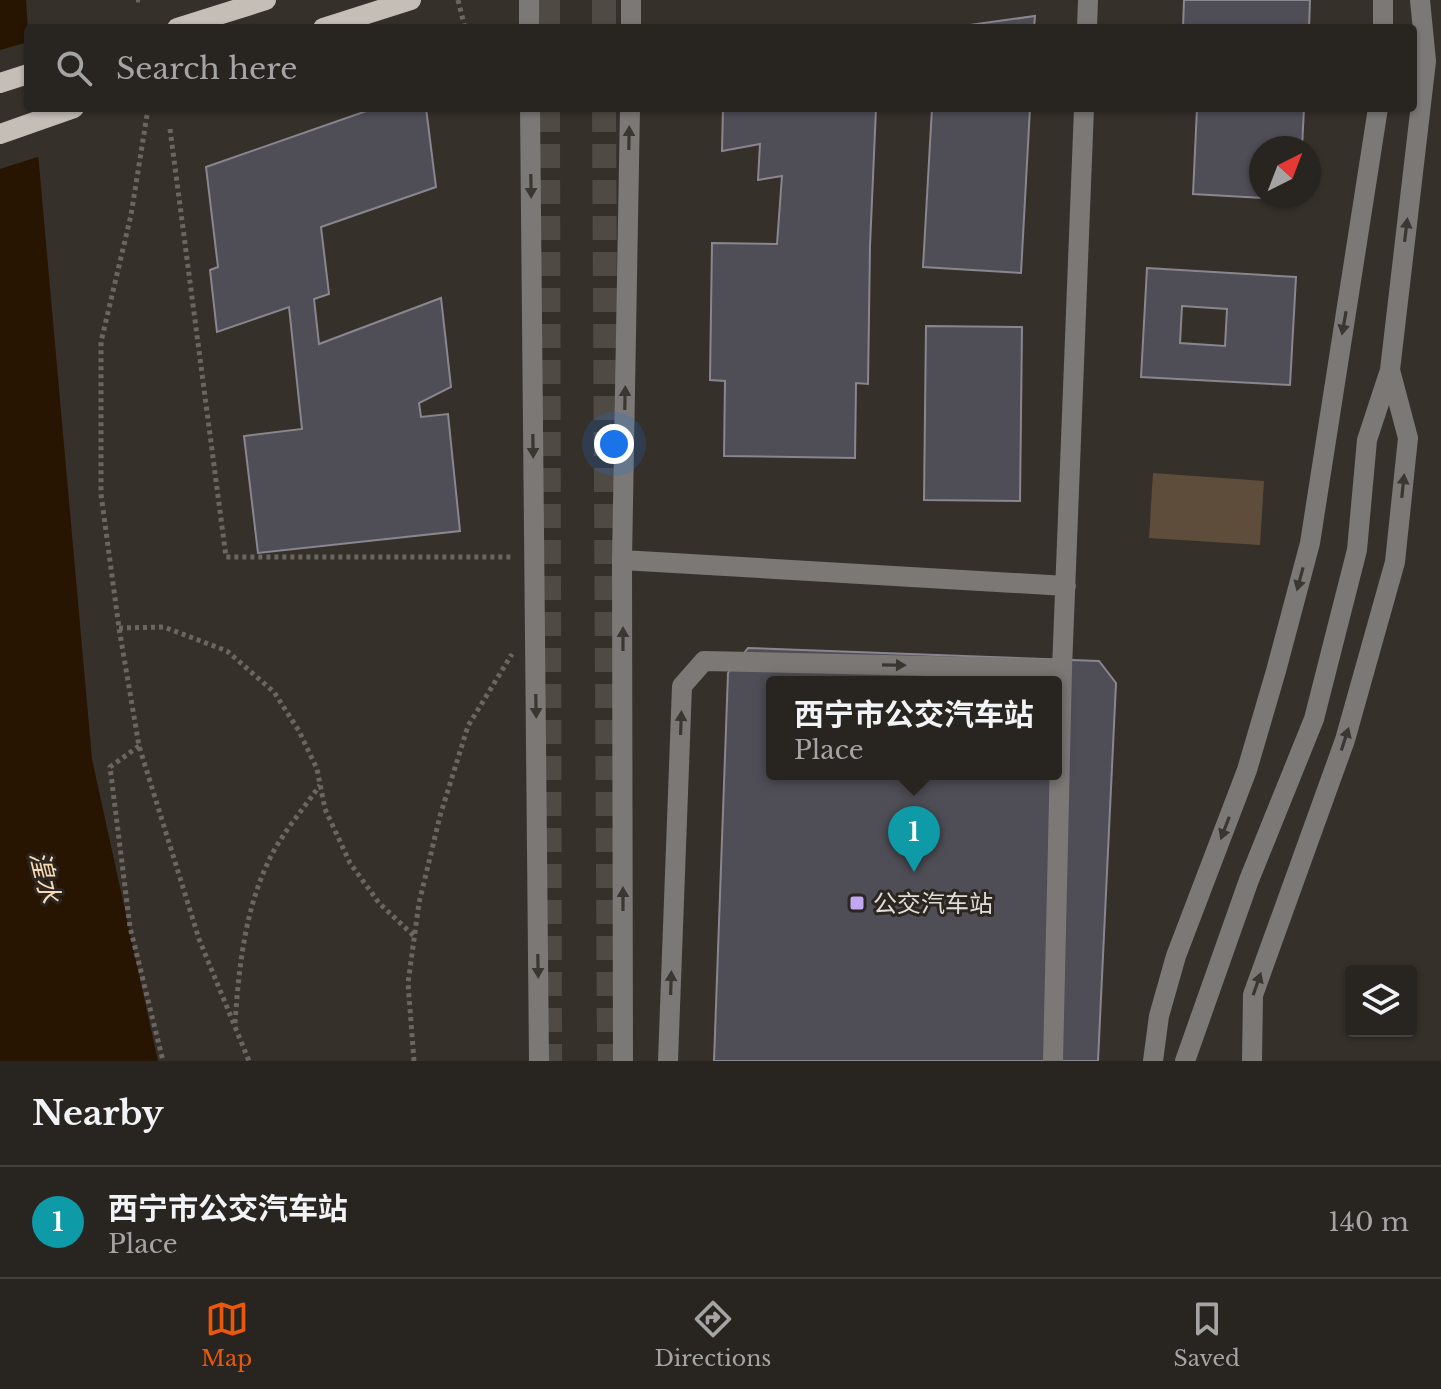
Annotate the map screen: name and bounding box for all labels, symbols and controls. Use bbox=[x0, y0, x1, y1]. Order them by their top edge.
search box bbox=[24, 24, 1417, 112]
icon: search bbox=[52, 46, 96, 90]
text: Search here bbox=[116, 50, 297, 87]
one-way arrow bbox=[623, 125, 635, 150]
north arrow bbox=[1249, 136, 1321, 208]
one-way arrow bbox=[525, 174, 537, 199]
one-way arrow bbox=[1400, 217, 1413, 242]
one-way arrow bbox=[1337, 311, 1349, 336]
one-way arrow bbox=[619, 385, 631, 410]
your location bbox=[594, 424, 634, 464]
one-way arrow bbox=[527, 434, 539, 459]
one-way arrow bbox=[1397, 474, 1410, 499]
one-way arrow bbox=[1294, 567, 1306, 592]
one-way arrow bbox=[617, 626, 629, 651]
one-way arrow bbox=[882, 659, 907, 671]
popup bbox=[766, 676, 1062, 780]
one-way arrow bbox=[530, 694, 542, 719]
text: 西宁市公交汽车站 bbox=[794, 696, 1034, 733]
one-way arrow bbox=[674, 710, 687, 735]
one-way arrow bbox=[1339, 727, 1351, 751]
text: Place bbox=[794, 734, 864, 766]
pin: 1 bbox=[888, 806, 940, 872]
one-way arrow bbox=[1218, 816, 1231, 840]
water label: 湟水 bbox=[23, 848, 67, 907]
one-way arrow bbox=[617, 886, 629, 911]
place label: 公交汽车站 bbox=[873, 889, 993, 918]
marker: 公交汽车站 bbox=[848, 894, 866, 912]
one-way arrow bbox=[532, 954, 544, 979]
map controls bbox=[1345, 965, 1417, 1037]
button: layers bbox=[1345, 965, 1417, 1037]
one-way arrow bbox=[665, 970, 678, 995]
one-way arrow bbox=[1252, 972, 1264, 996]
text: Nearby bbox=[32, 1092, 164, 1134]
text: 西宁市公交汽车站 bbox=[108, 1190, 348, 1227]
text: 1 bbox=[52, 1206, 64, 1238]
text: 140 m bbox=[1328, 1206, 1409, 1238]
text: Place bbox=[108, 1228, 178, 1260]
tab: Map bbox=[201, 1297, 252, 1372]
tab: Directions bbox=[654, 1297, 771, 1372]
tab: Saved bbox=[1174, 1297, 1240, 1372]

